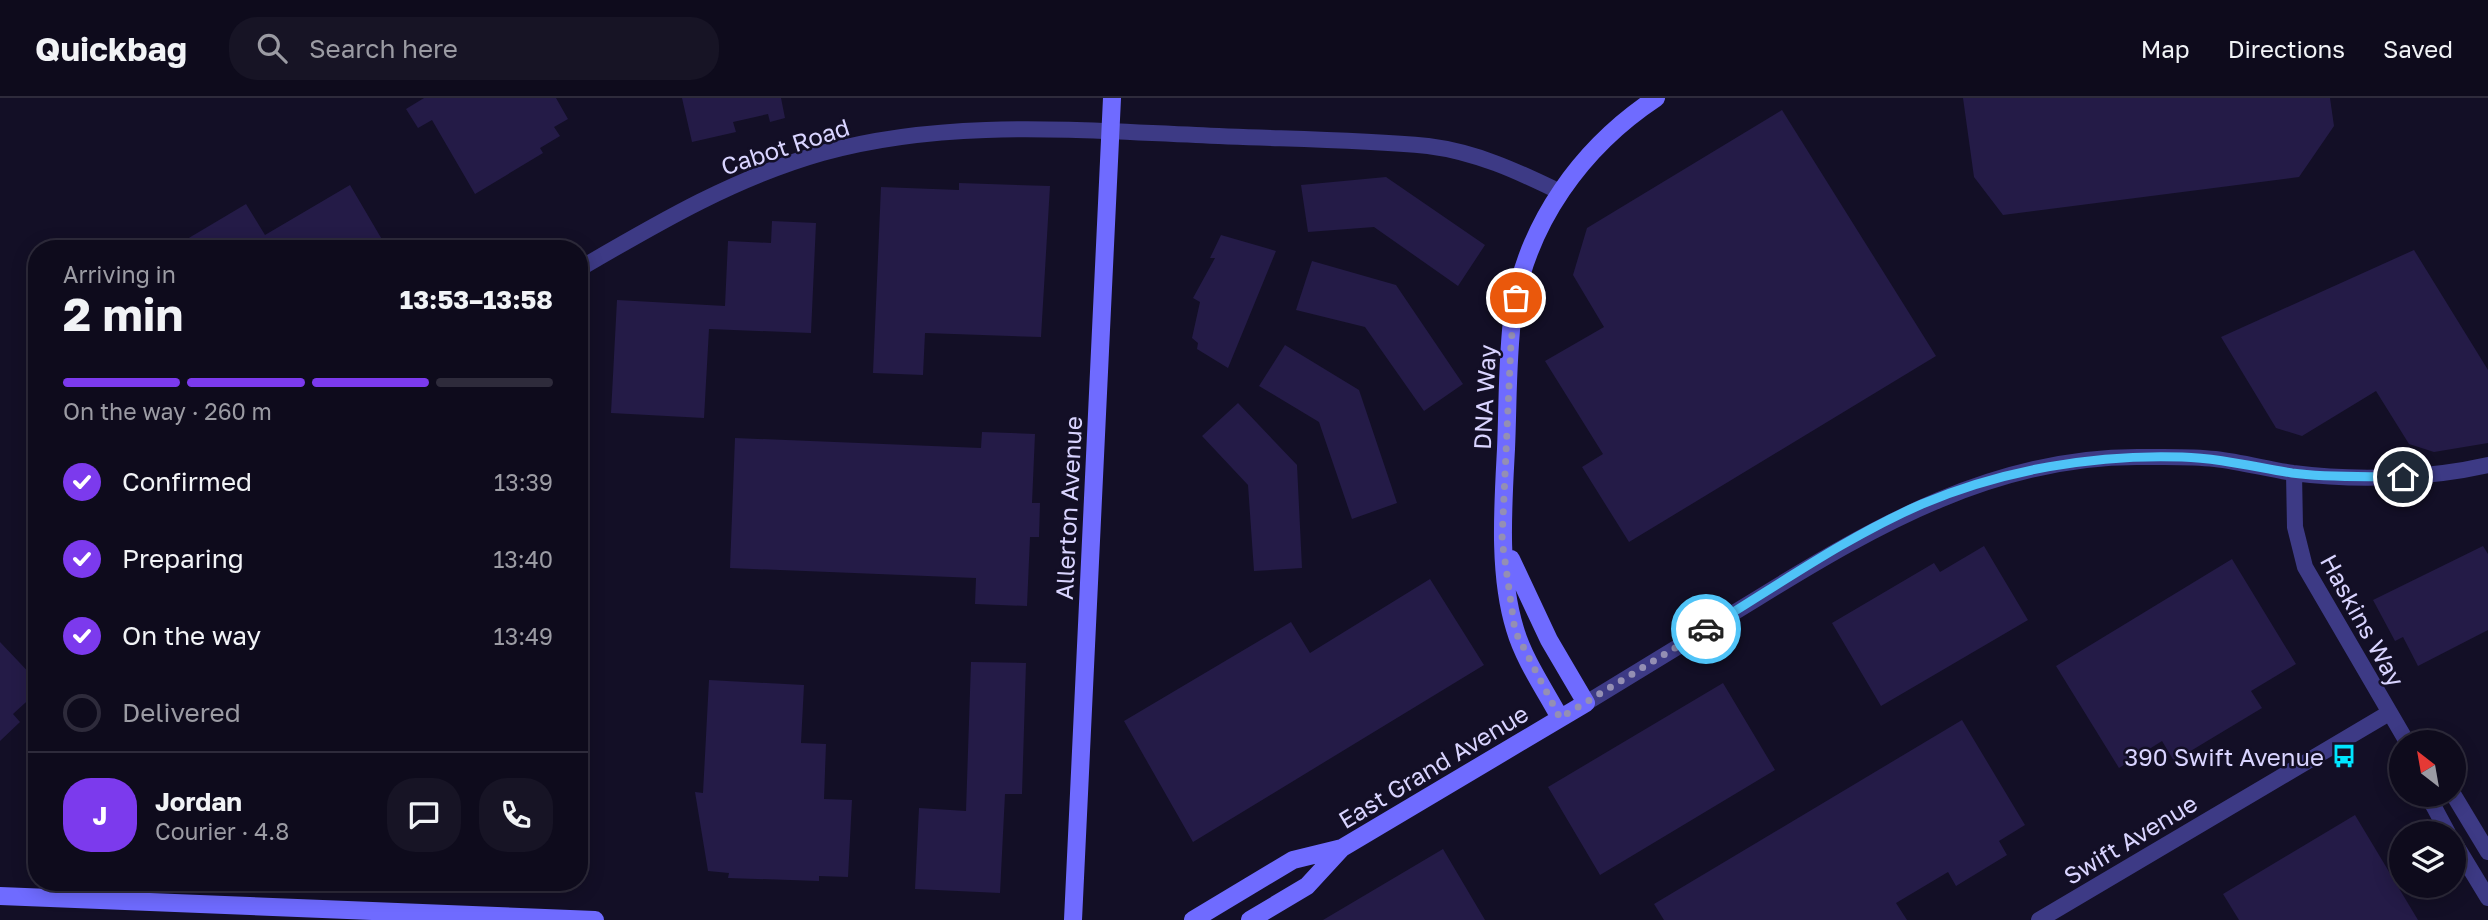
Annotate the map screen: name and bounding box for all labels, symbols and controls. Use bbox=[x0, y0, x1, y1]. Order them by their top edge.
search box bbox=[229, 17, 719, 80]
text: Quickbag bbox=[35, 29, 187, 68]
icon: search bbox=[253, 29, 291, 67]
text: Search here bbox=[309, 33, 458, 64]
text: Map bbox=[2141, 34, 2190, 63]
text: Directions bbox=[2228, 34, 2345, 63]
text: Saved bbox=[2383, 34, 2453, 63]
street label: Cabot Road bbox=[717, 112, 853, 180]
text: Arriving in bbox=[63, 260, 176, 288]
pin bbox=[1486, 268, 1546, 328]
icon: bag bbox=[1497, 279, 1535, 317]
text: 13:53–13:58 bbox=[400, 284, 553, 315]
text: 2 min bbox=[63, 286, 183, 341]
street label: DNA Way bbox=[1467, 343, 1501, 451]
text: On the way · 260 m bbox=[63, 397, 272, 425]
street label: Allerton Avenue bbox=[1049, 415, 1087, 601]
pin bbox=[2373, 447, 2433, 507]
icon: home bbox=[2384, 458, 2422, 496]
icon: check bbox=[63, 463, 101, 501]
text: Confirmed bbox=[122, 466, 252, 497]
text: 13:39 bbox=[494, 468, 553, 496]
icon: check bbox=[63, 540, 101, 578]
text: Preparing bbox=[122, 543, 244, 574]
text: 13:40 bbox=[493, 545, 553, 573]
street label: Haskins Way bbox=[2315, 549, 2411, 691]
courier bbox=[1671, 594, 1741, 664]
icon: car bbox=[1687, 610, 1725, 648]
icon: check bbox=[63, 617, 101, 655]
text: On the way bbox=[122, 620, 261, 651]
text: 13:49 bbox=[494, 622, 553, 650]
text: Delivered bbox=[122, 697, 241, 728]
street label: East Grand Avenue bbox=[1333, 698, 1533, 834]
north arrow bbox=[2389, 730, 2466, 807]
map controls bbox=[2389, 730, 2466, 898]
place label: 390 Swift Avenue bbox=[2124, 742, 2324, 771]
bus stop icon: 390 Swift Avenue bbox=[2330, 742, 2358, 770]
button: chat bbox=[387, 778, 461, 852]
button: phone bbox=[479, 778, 553, 852]
text: Jordan bbox=[155, 786, 242, 817]
street label: Swift Avenue bbox=[2058, 788, 2202, 890]
text: J bbox=[93, 800, 107, 831]
text: Courier · 4.8 bbox=[155, 817, 289, 845]
button: layers bbox=[2389, 821, 2466, 898]

